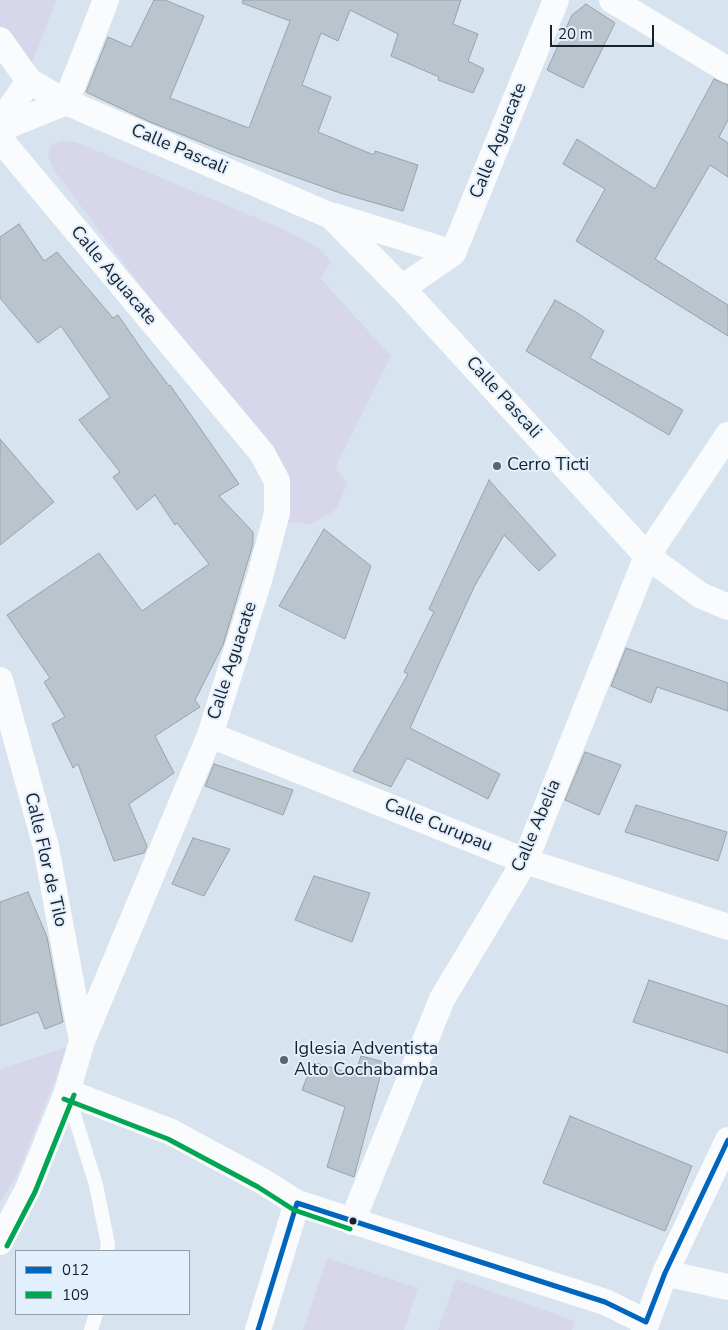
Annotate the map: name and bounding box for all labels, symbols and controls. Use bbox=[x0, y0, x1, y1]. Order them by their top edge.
scale bar bbox=[553, 15, 657, 47]
text: 20 m bbox=[558, 24, 593, 44]
street label: Calle Aguacate bbox=[466, 80, 532, 202]
street label: Calle Pascali bbox=[128, 120, 230, 180]
street label: Calle Aguacate bbox=[65, 222, 161, 330]
street label: Calle Pascali bbox=[461, 353, 545, 443]
place label: Cerro Ticti bbox=[507, 455, 589, 477]
marker: Cerro Ticti bbox=[491, 460, 503, 472]
street label: Calle Aguacate bbox=[204, 599, 262, 723]
street label: Calle Abelia bbox=[508, 777, 566, 875]
street label: Calle Flor de Tilo bbox=[19, 791, 71, 929]
street label: Calle Curupau bbox=[381, 794, 495, 858]
place label: Iglesia Adventista Alto Cochabamba bbox=[294, 1039, 438, 1082]
marker: Iglesia Adventista Alto Cochabamba bbox=[278, 1054, 290, 1066]
unlabelled marker bbox=[348, 1216, 358, 1226]
legend bbox=[15, 1250, 190, 1315]
text: 012 bbox=[62, 1260, 89, 1280]
text: 109 bbox=[62, 1285, 89, 1305]

